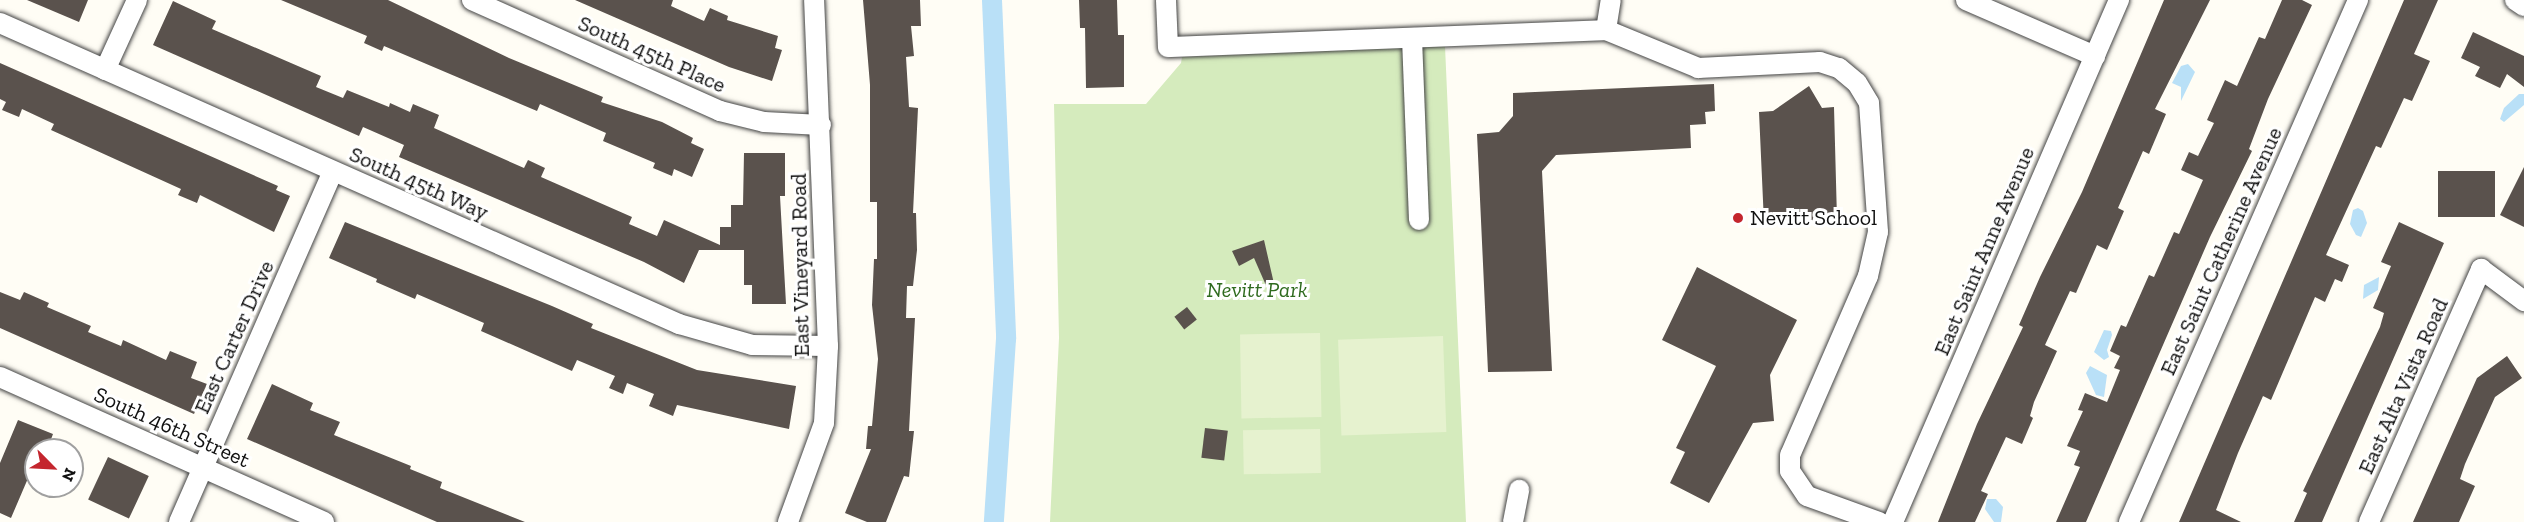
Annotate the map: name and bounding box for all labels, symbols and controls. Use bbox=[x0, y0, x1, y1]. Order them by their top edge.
street label: South 45th Place bbox=[574, 10, 730, 98]
street label: East Saint Catherine Avenue bbox=[2154, 123, 2288, 379]
street label: South 45th Way bbox=[345, 140, 493, 226]
street label: East Saint Anne Avenue bbox=[1928, 142, 2040, 360]
street label: East Vineyard Road bbox=[785, 173, 815, 357]
place label: Nevitt School bbox=[1750, 205, 1877, 231]
marker: Nevitt School bbox=[1731, 211, 1745, 225]
street label: East Carter Drive bbox=[188, 256, 280, 418]
park label: Nevitt Park bbox=[1206, 277, 1308, 303]
street label: East Alta Vista Road bbox=[2352, 293, 2454, 479]
street label: South 46th Street bbox=[90, 381, 254, 473]
north arrow bbox=[24, 438, 84, 498]
text: N bbox=[58, 465, 80, 484]

